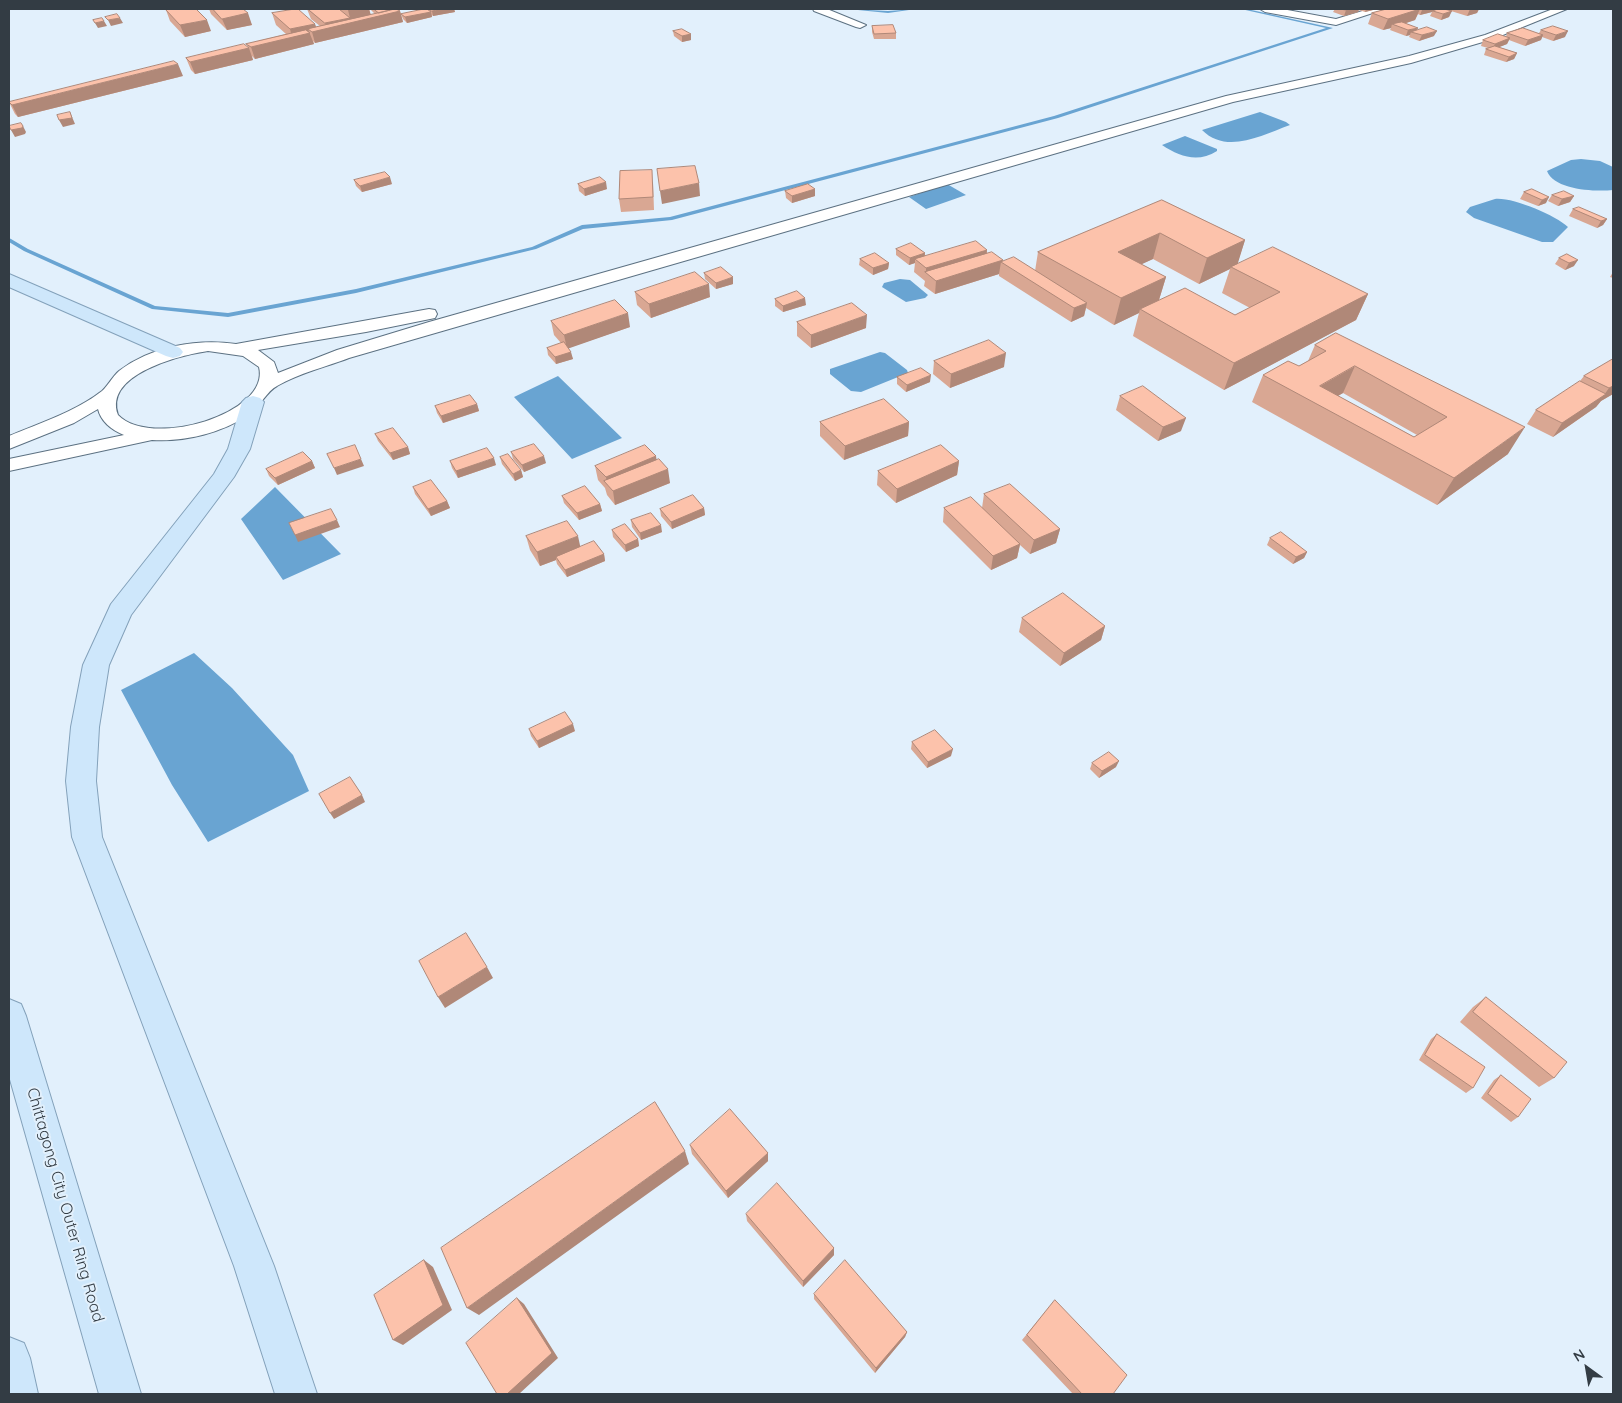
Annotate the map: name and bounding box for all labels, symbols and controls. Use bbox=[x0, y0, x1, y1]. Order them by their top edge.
street label: Chittagong City Outer Ring Road bbox=[22, 1086, 108, 1324]
north arrow bbox=[1562, 1343, 1612, 1393]
text: N bbox=[1570, 1345, 1588, 1366]

